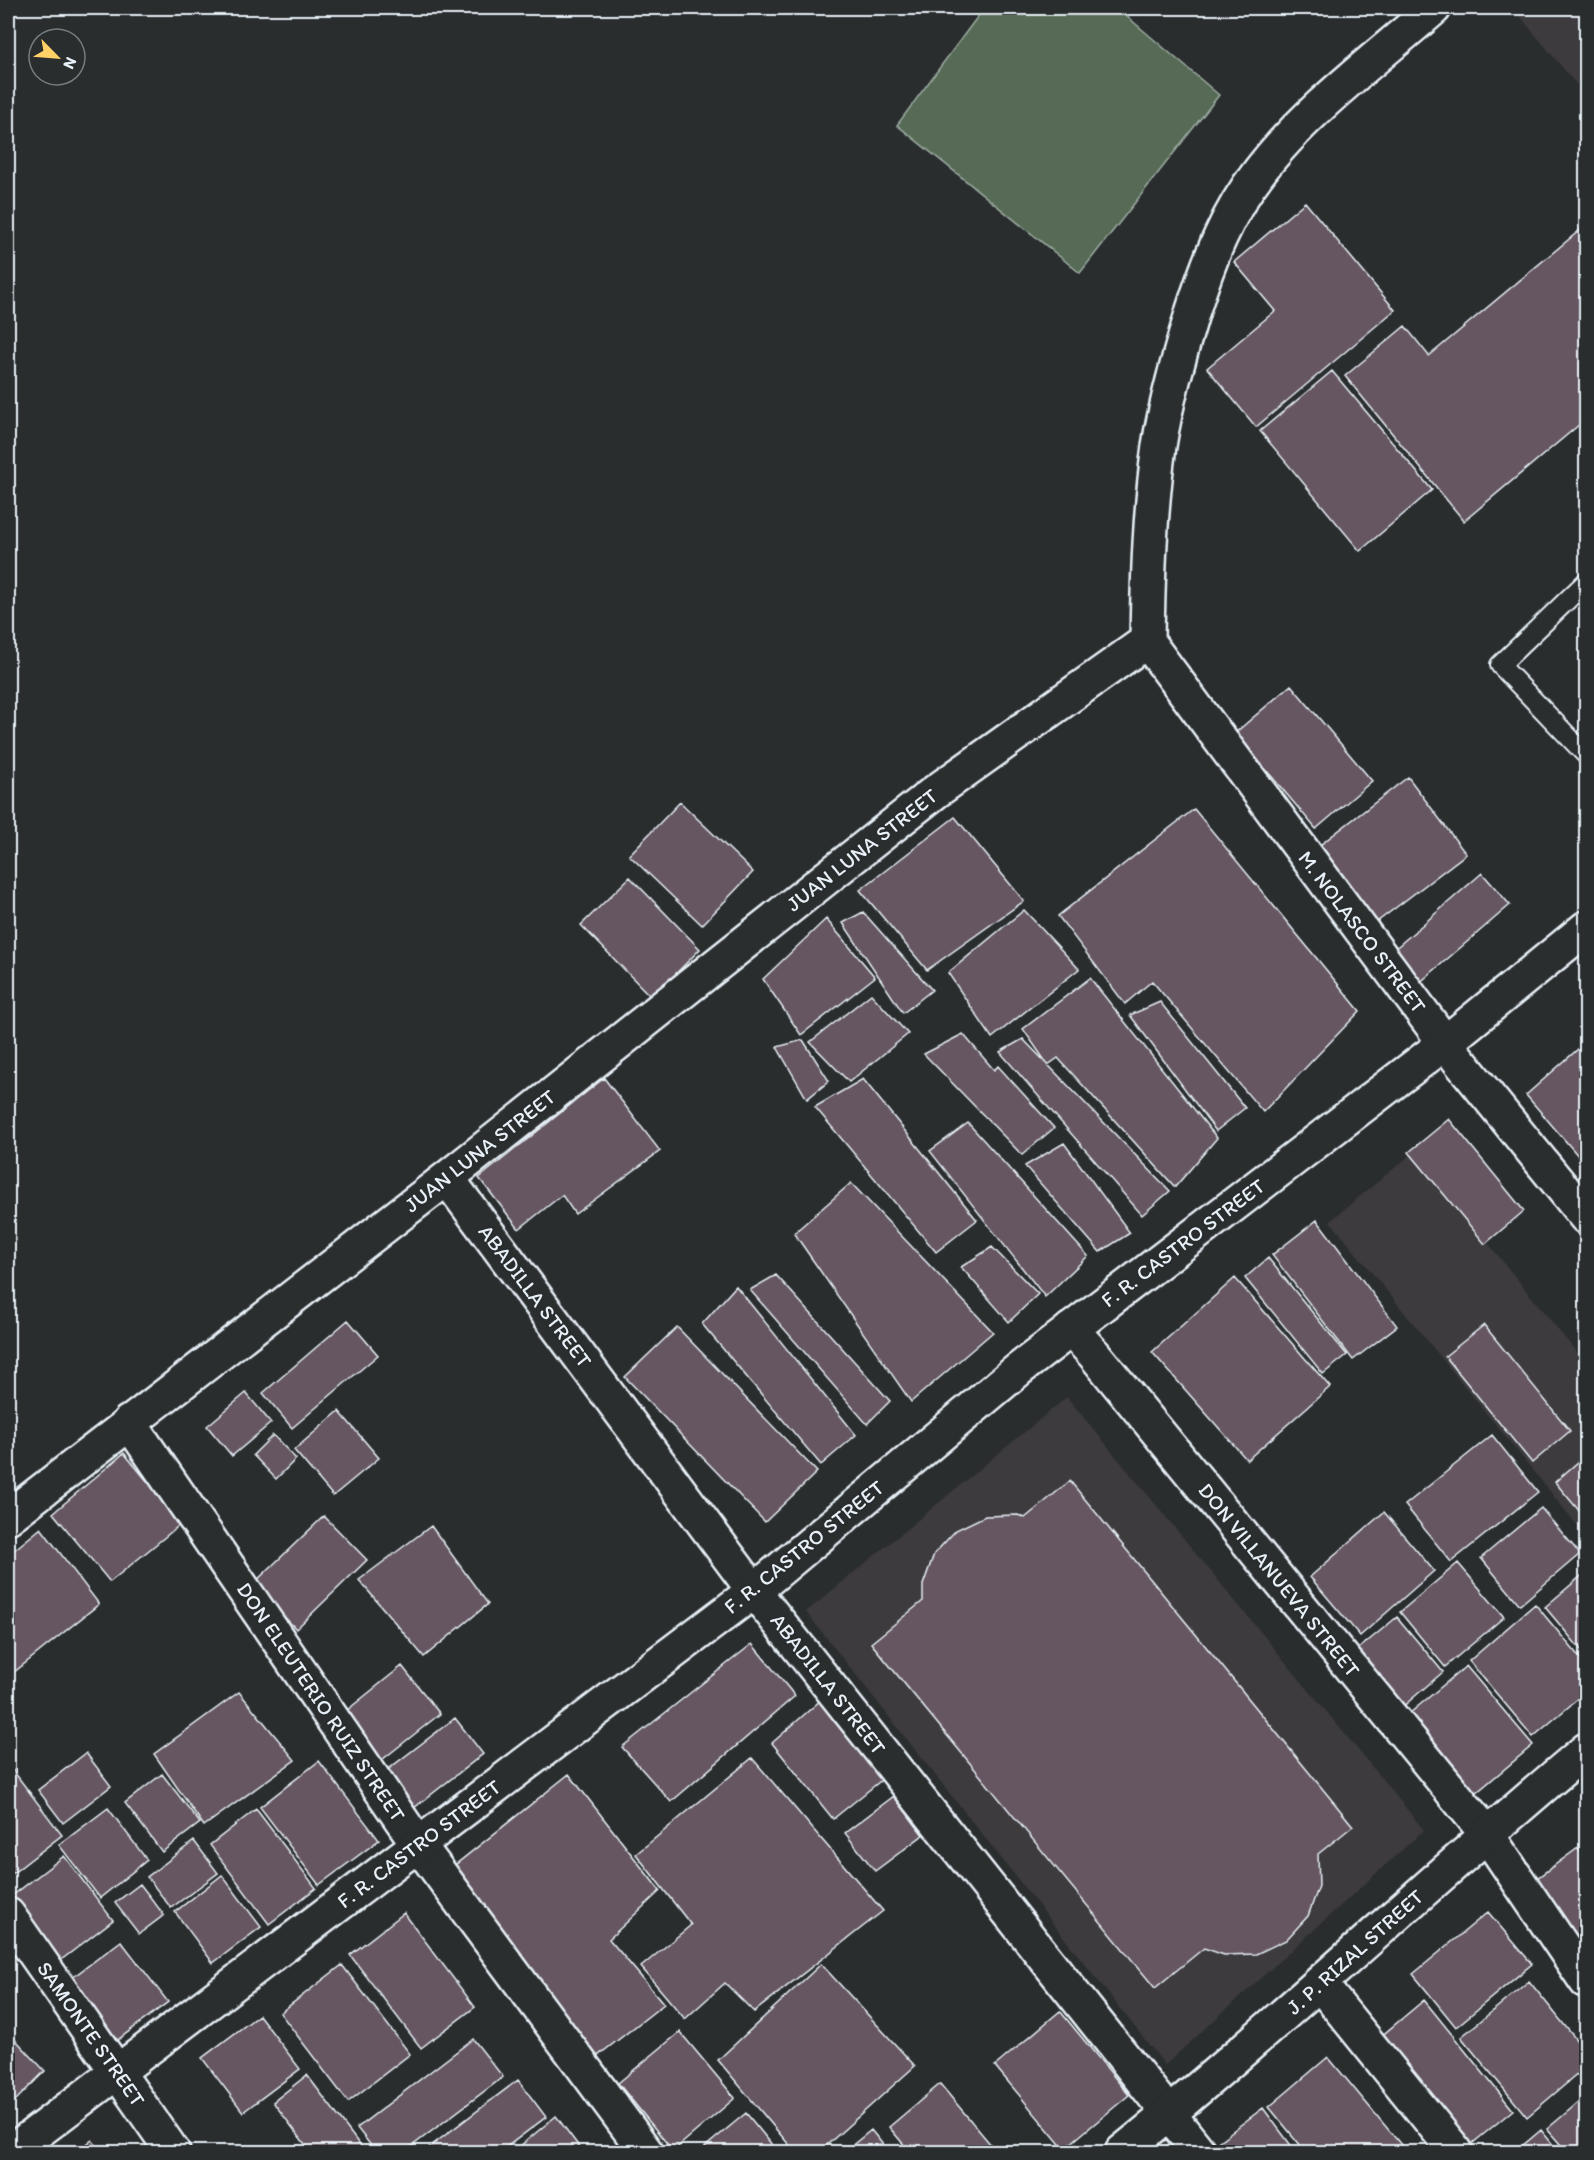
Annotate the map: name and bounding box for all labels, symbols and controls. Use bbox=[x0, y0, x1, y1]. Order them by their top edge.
north arrow bbox=[27, 27, 87, 87]
text: N bbox=[59, 54, 81, 72]
street label: JUAN LUNA STREET bbox=[781, 783, 942, 916]
street label: M. NOLASCO STREET bbox=[1293, 846, 1432, 1018]
street label: JUAN LUNA STREET bbox=[399, 1084, 560, 1217]
street label: F. R. CASTRO STREET bbox=[1096, 1173, 1270, 1312]
street label: ABADILLA STREET bbox=[474, 1219, 597, 1372]
street label: F. R. CASTRO STREET bbox=[719, 1474, 889, 1619]
street label: DON VILLANUEVA STREET bbox=[1193, 1478, 1365, 1682]
street label: DON ELEUTERIO RUIZ STREET bbox=[232, 1577, 411, 1826]
street label: ABADILLA STREET bbox=[765, 1608, 891, 1759]
street label: F. R. CASTRO STREET bbox=[332, 1774, 506, 1913]
street label: J. P. RIZAL STREET bbox=[1281, 1884, 1428, 2020]
street label: SAMONTE STREET bbox=[32, 1956, 151, 2111]

